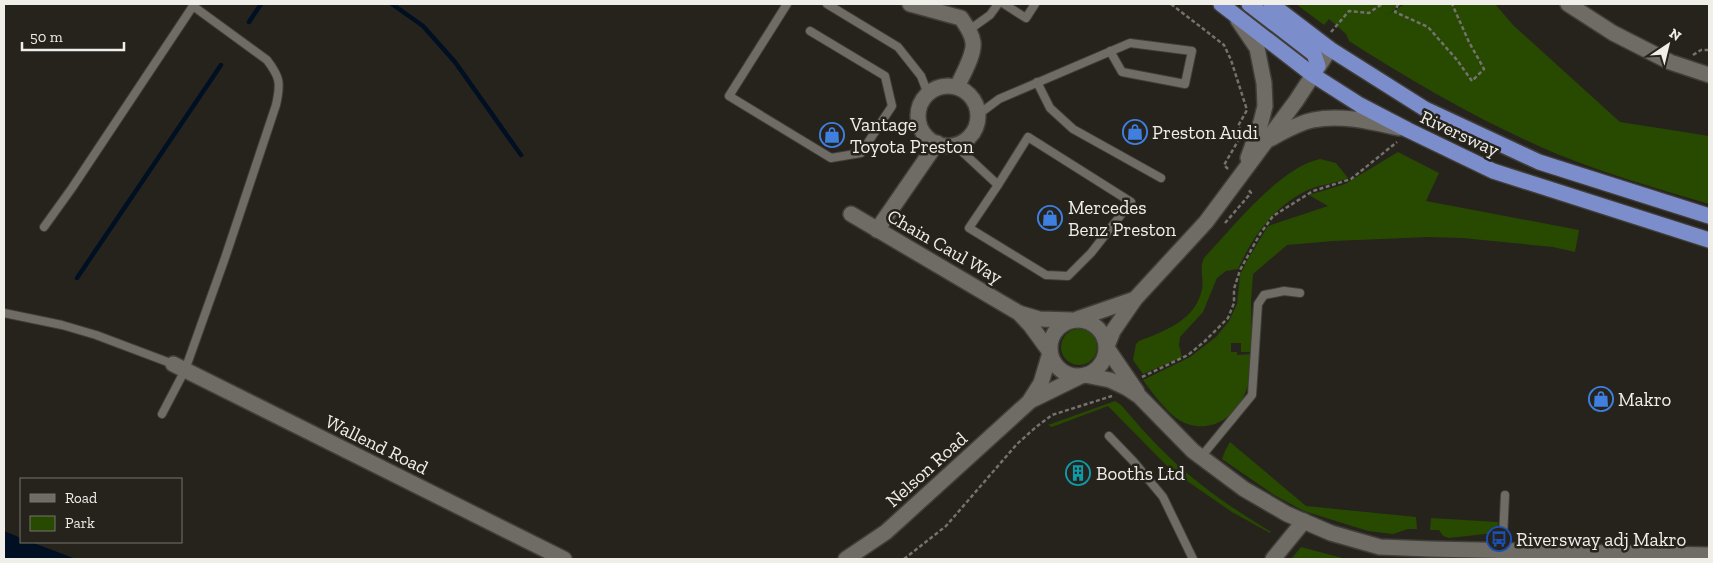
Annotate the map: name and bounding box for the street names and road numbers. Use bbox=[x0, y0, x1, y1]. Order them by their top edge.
street label: Riversway bbox=[1417, 105, 1503, 162]
street label: Chain Caul Way bbox=[883, 204, 1007, 289]
street label: Wallend Road bbox=[322, 410, 432, 479]
street label: Nelson Road bbox=[881, 426, 972, 512]

